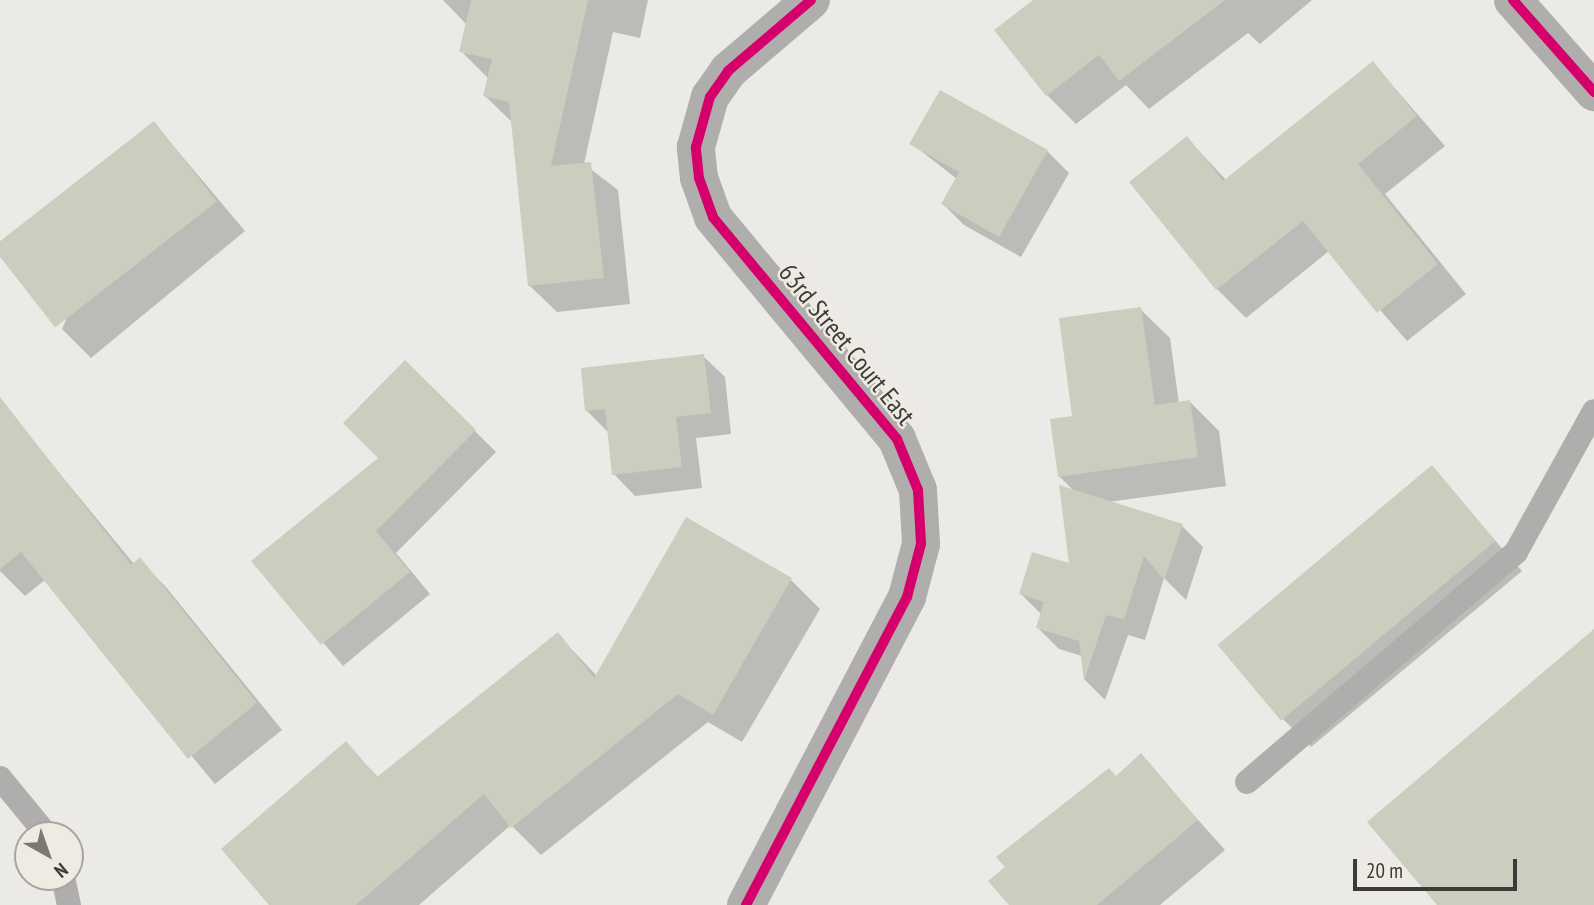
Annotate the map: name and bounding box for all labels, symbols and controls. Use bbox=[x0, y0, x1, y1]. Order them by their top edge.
street label: 63rd Street Court East bbox=[773, 257, 921, 431]
north arrow bbox=[14, 821, 84, 891]
scale bar bbox=[1356, 846, 1520, 890]
text: 20 m bbox=[1366, 857, 1403, 884]
text: N bbox=[50, 858, 73, 883]

